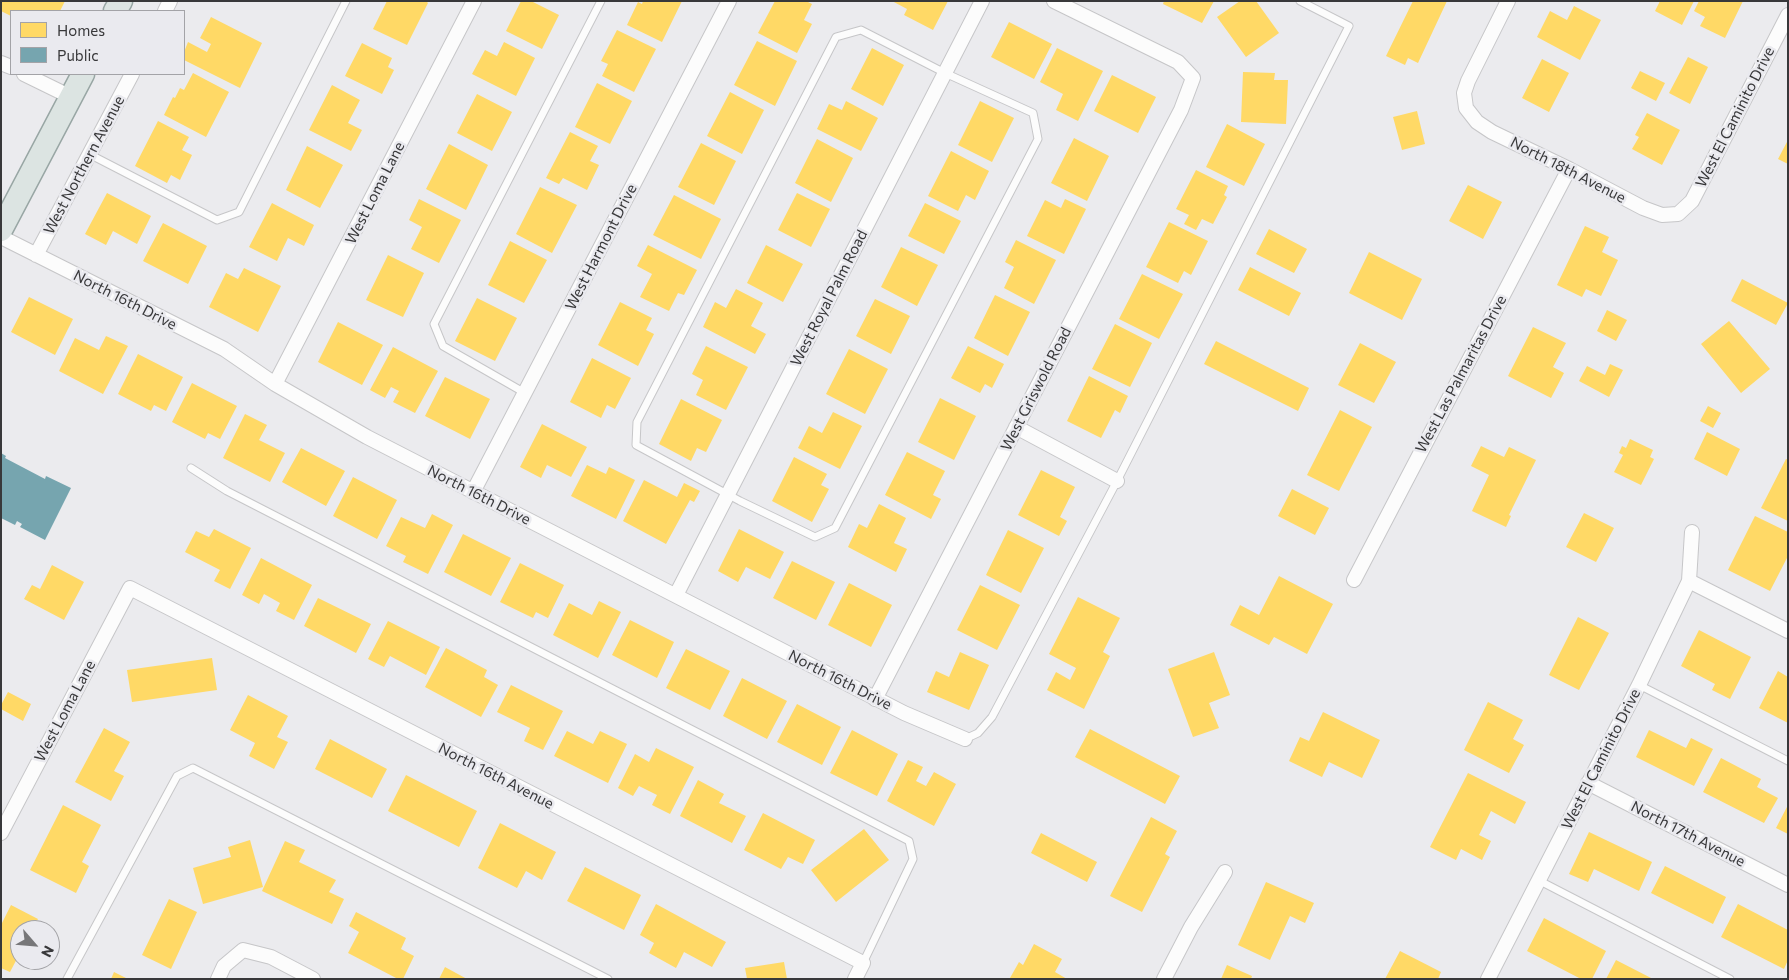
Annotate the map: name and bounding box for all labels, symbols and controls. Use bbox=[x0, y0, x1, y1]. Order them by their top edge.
legend bbox=[10, 10, 185, 75]
text: Homes bbox=[57, 21, 105, 39]
street label: West El Caminito Drive bbox=[1692, 44, 1778, 190]
text: Public bbox=[57, 46, 99, 64]
street label: West Northern Avenue bbox=[40, 93, 128, 237]
street label: North 18th Avenue bbox=[1507, 133, 1629, 207]
street label: West Loma Lane bbox=[341, 139, 409, 247]
street label: West Harmont Drive bbox=[561, 181, 641, 313]
street label: West Royal Palm Road bbox=[787, 227, 871, 369]
street label: North 16th Drive bbox=[70, 266, 180, 334]
street label: West Las Palmaritas Drive bbox=[1412, 292, 1510, 456]
street label: West Griswold Road bbox=[997, 324, 1075, 454]
street label: North 16th Drive bbox=[424, 461, 534, 529]
street label: North 16th Drive bbox=[785, 646, 895, 714]
street label: West Loma Lane bbox=[31, 657, 99, 765]
street label: West El Caminito Drive bbox=[1558, 686, 1644, 832]
street label: North 16th Avenue bbox=[435, 739, 557, 813]
street label: North 17th Avenue bbox=[1628, 797, 1748, 871]
north arrow bbox=[10, 920, 60, 970]
text: N bbox=[38, 943, 58, 960]

